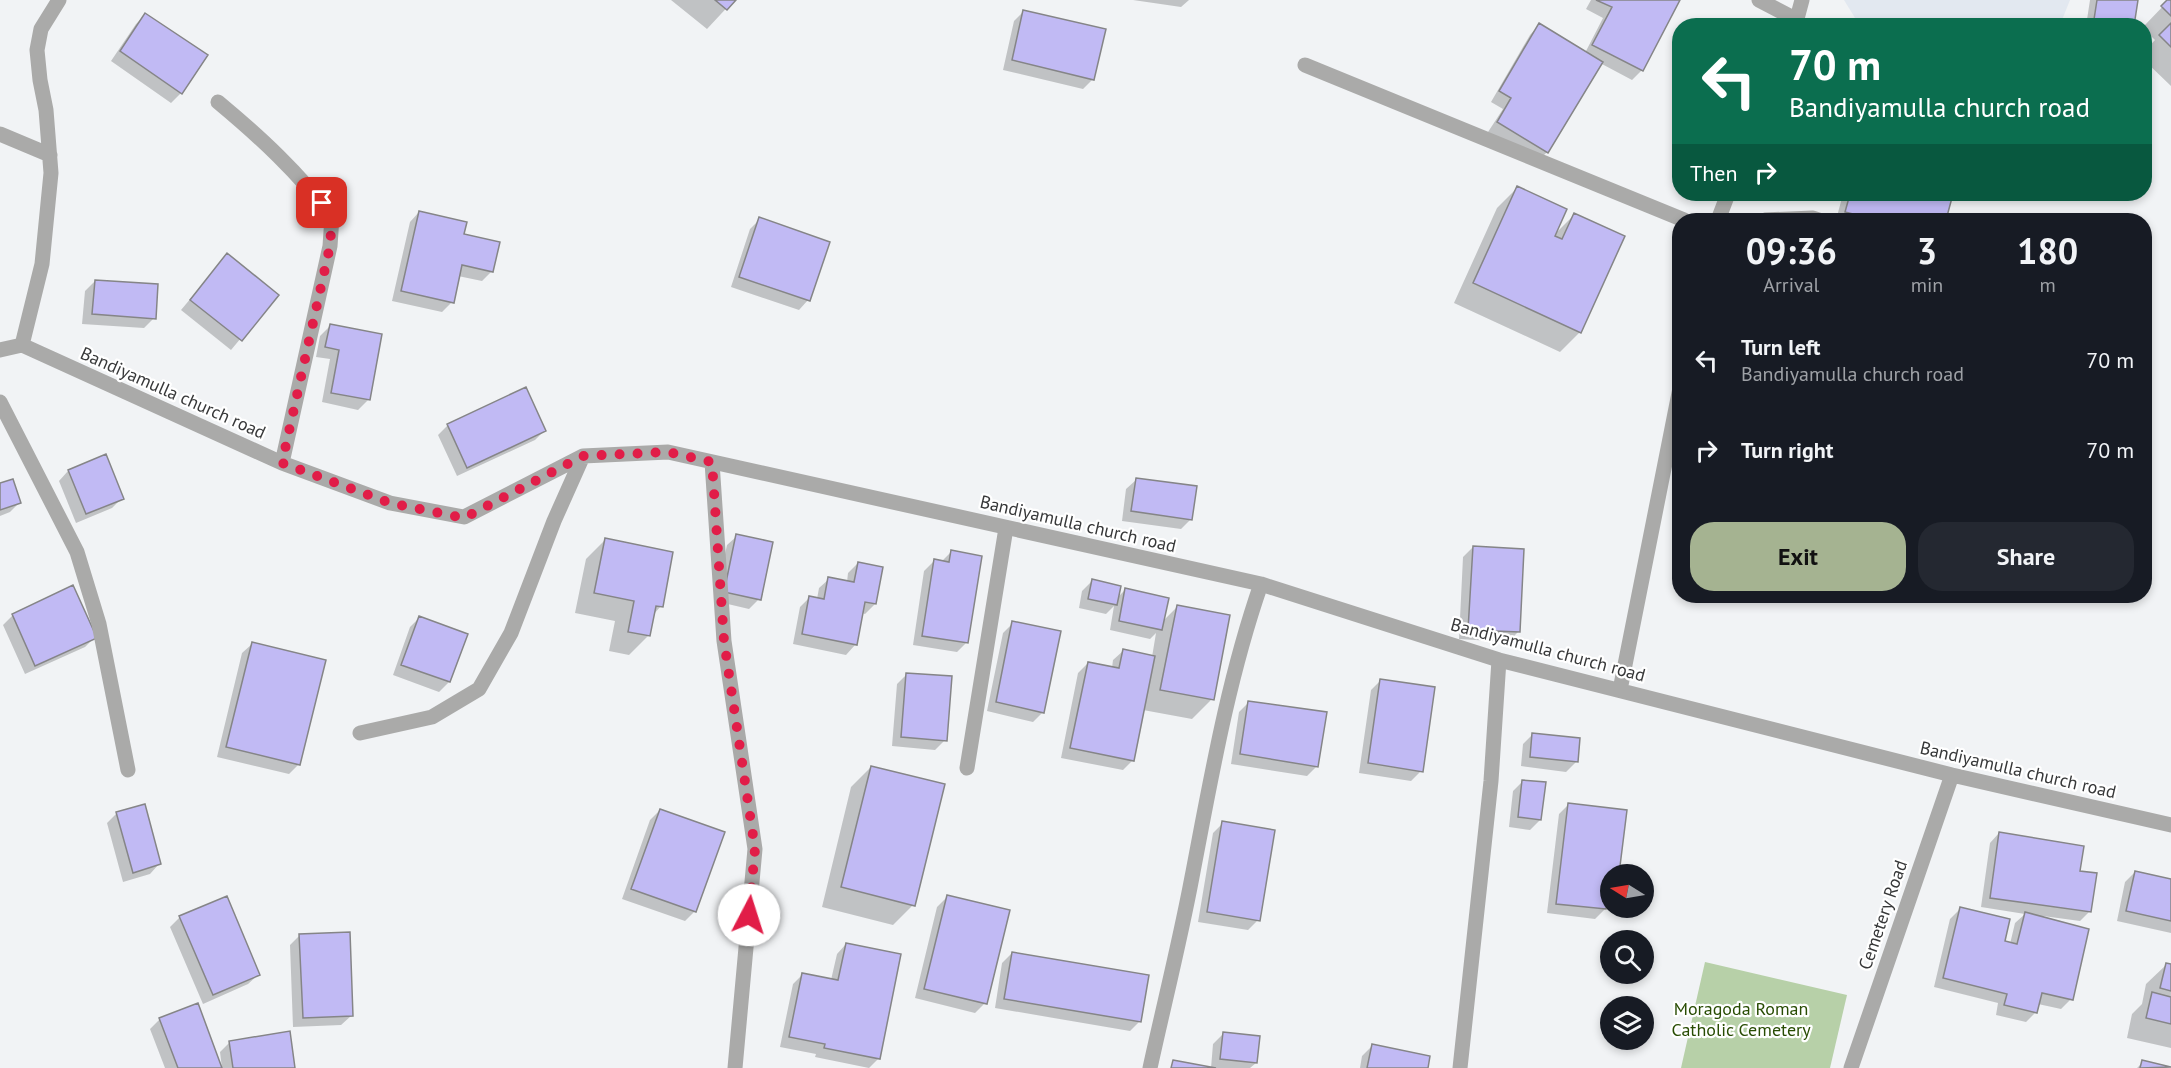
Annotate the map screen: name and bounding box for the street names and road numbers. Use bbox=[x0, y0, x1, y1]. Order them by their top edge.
street label: Bandiyamulla church road bbox=[77, 341, 270, 444]
street label: Bandiyamulla church road bbox=[978, 490, 1178, 557]
street label: Bandiyamulla church road bbox=[1448, 612, 1648, 687]
street label: Bandiyamulla church road bbox=[1918, 736, 2118, 803]
street label: Cemetery Road bbox=[1853, 857, 1912, 973]

